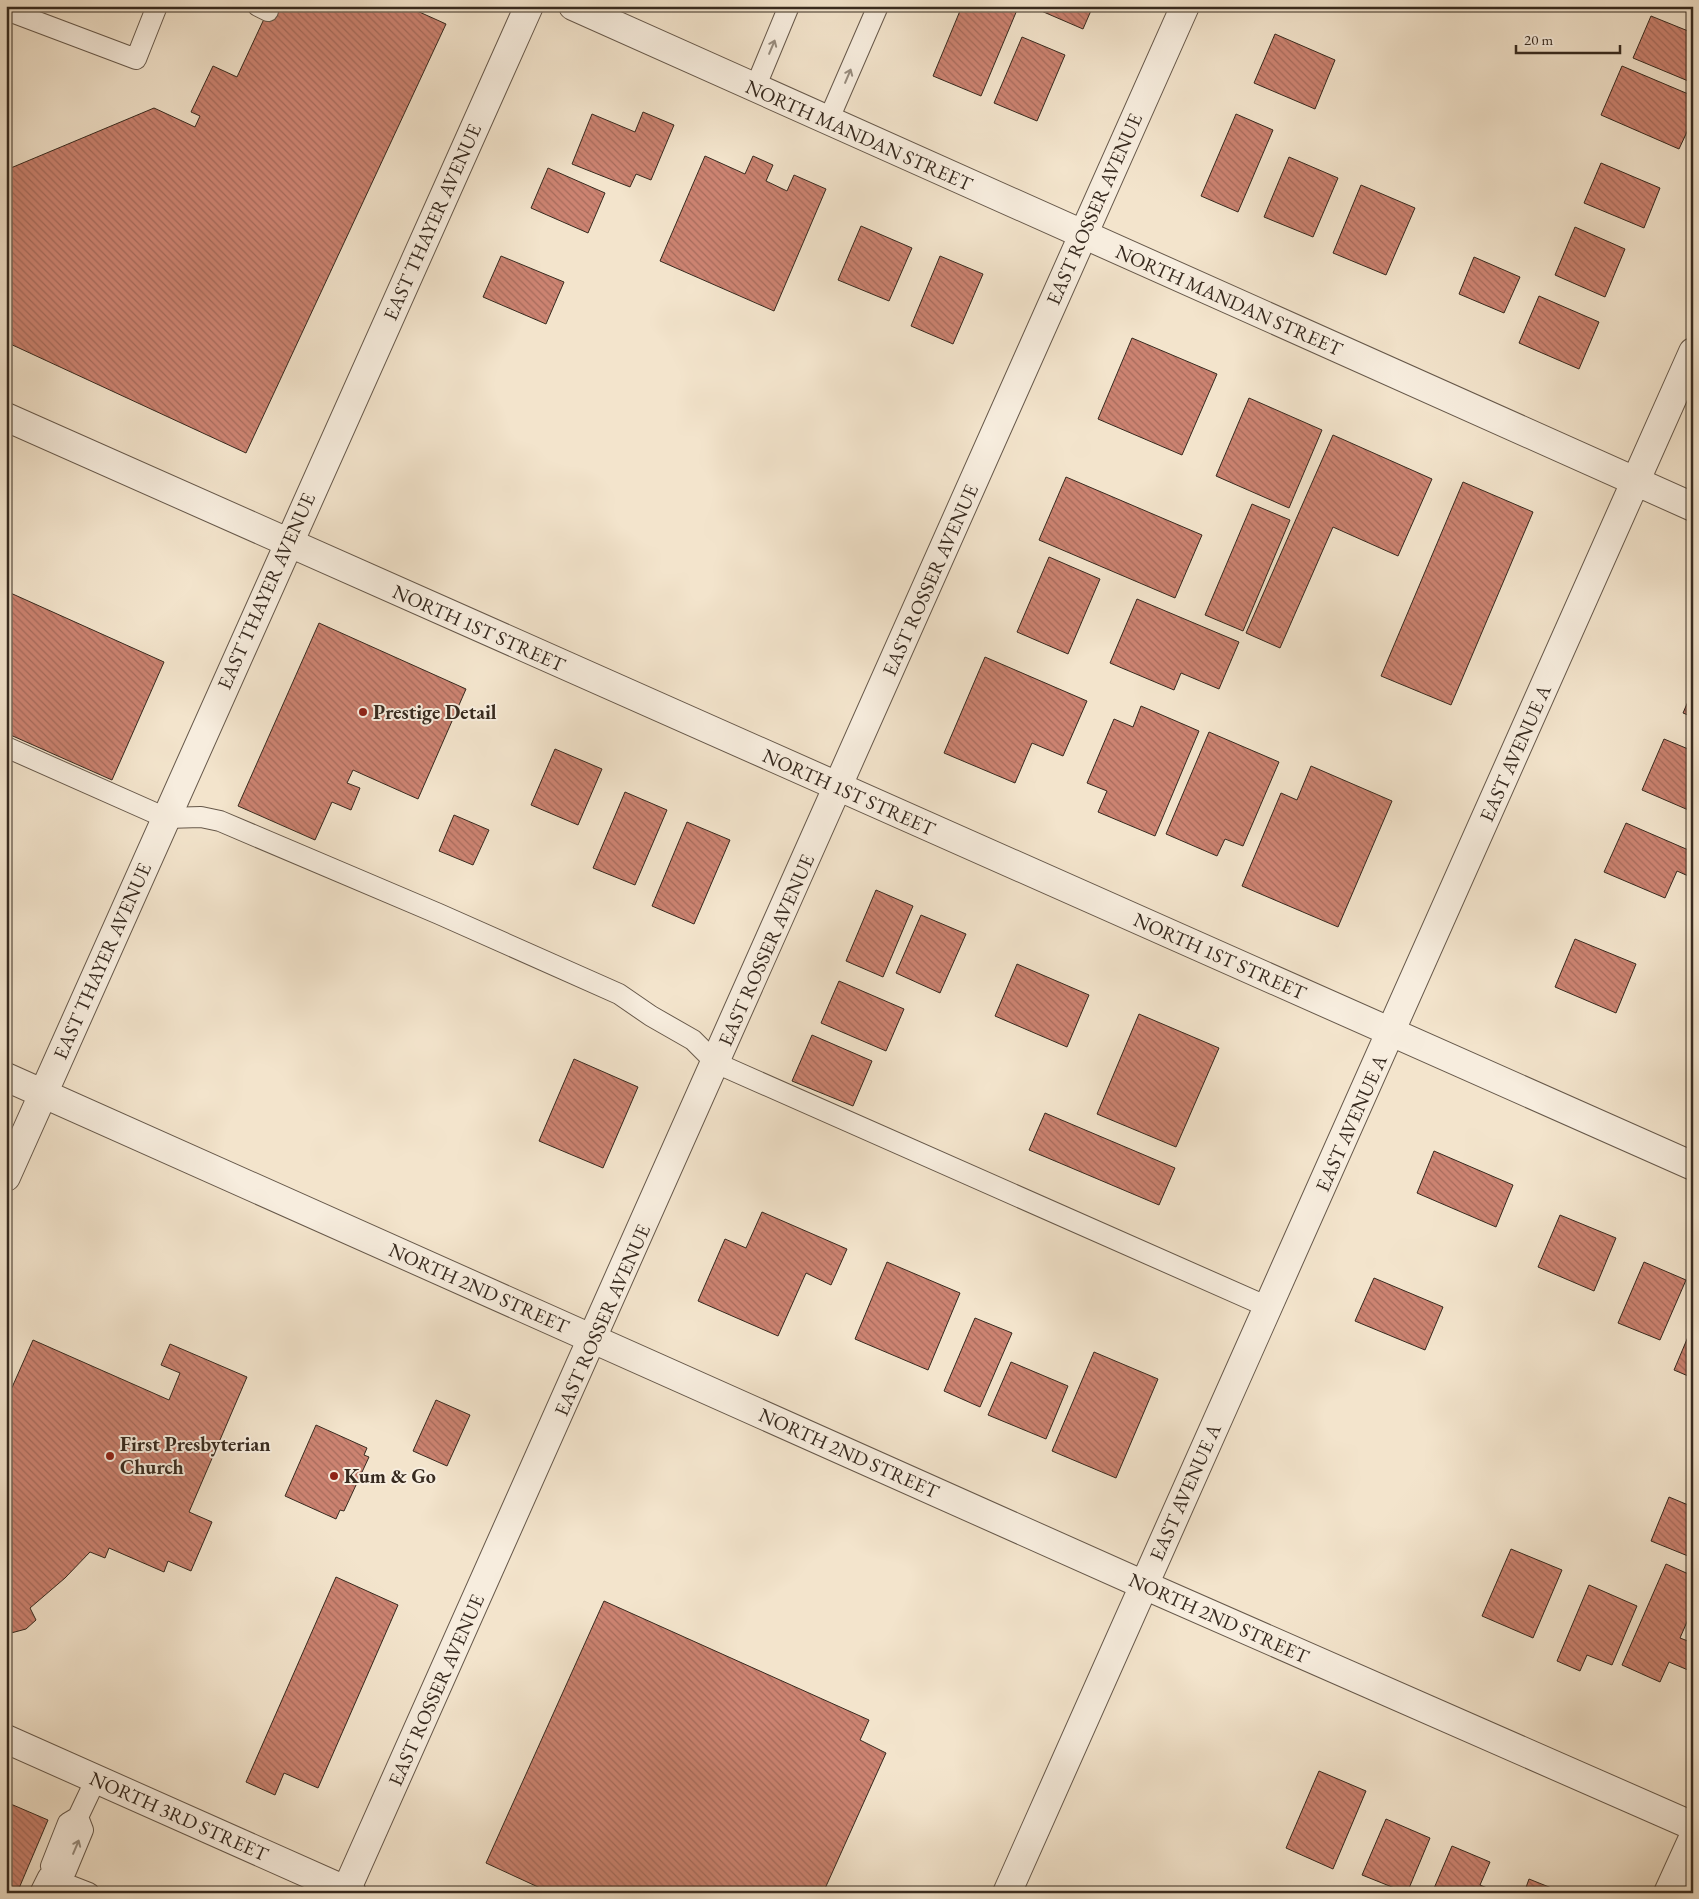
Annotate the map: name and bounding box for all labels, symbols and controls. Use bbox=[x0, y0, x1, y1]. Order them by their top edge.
scale bar bbox=[1516, 22, 1620, 54]
text: 20 m bbox=[1524, 30, 1553, 49]
one-way arrow bbox=[768, 40, 778, 55]
one-way arrow bbox=[843, 69, 853, 84]
street label: NORTH MANDAN STREET bbox=[741, 73, 977, 197]
street label: EAST ROSSER AVENUE bbox=[1040, 109, 1148, 309]
street label: EAST THAYER AVENUE bbox=[377, 120, 487, 324]
street label: NORTH MANDAN STREET bbox=[1111, 238, 1347, 362]
street label: EAST ROSSER AVENUE bbox=[876, 480, 984, 680]
street label: EAST THAYER AVENUE bbox=[211, 489, 321, 693]
street label: NORTH 1ST STREET bbox=[389, 578, 570, 678]
street label: EAST AVENUE A bbox=[1473, 680, 1557, 826]
place label: Prestige Detail bbox=[373, 699, 497, 725]
marker: Prestige Detail bbox=[357, 706, 369, 718]
street label: NORTH 1ST STREET bbox=[759, 742, 940, 842]
street label: EAST ROSSER AVENUE bbox=[712, 850, 820, 1050]
street label: EAST THAYER AVENUE bbox=[47, 859, 157, 1063]
street label: NORTH 1ST STREET bbox=[1130, 906, 1311, 1006]
street label: EAST AVENUE A bbox=[1309, 1050, 1393, 1196]
street label: EAST ROSSER AVENUE bbox=[548, 1220, 656, 1420]
street label: NORTH 2ND STREET bbox=[385, 1237, 574, 1340]
street label: NORTH 2ND STREET bbox=[755, 1402, 944, 1505]
street label: EAST AVENUE A bbox=[1143, 1419, 1227, 1565]
place label: First Presbyterian Church bbox=[120, 1431, 270, 1480]
marker: First Presbyterian Church bbox=[104, 1450, 116, 1462]
place label: Kum & Go bbox=[344, 1463, 436, 1489]
marker: Kum & Go bbox=[328, 1470, 340, 1482]
street label: NORTH 2ND STREET bbox=[1125, 1567, 1314, 1670]
street label: EAST ROSSER AVENUE bbox=[382, 1590, 490, 1790]
street label: NORTH 3RD STREET bbox=[86, 1765, 273, 1867]
one-way arrow bbox=[73, 1840, 82, 1855]

